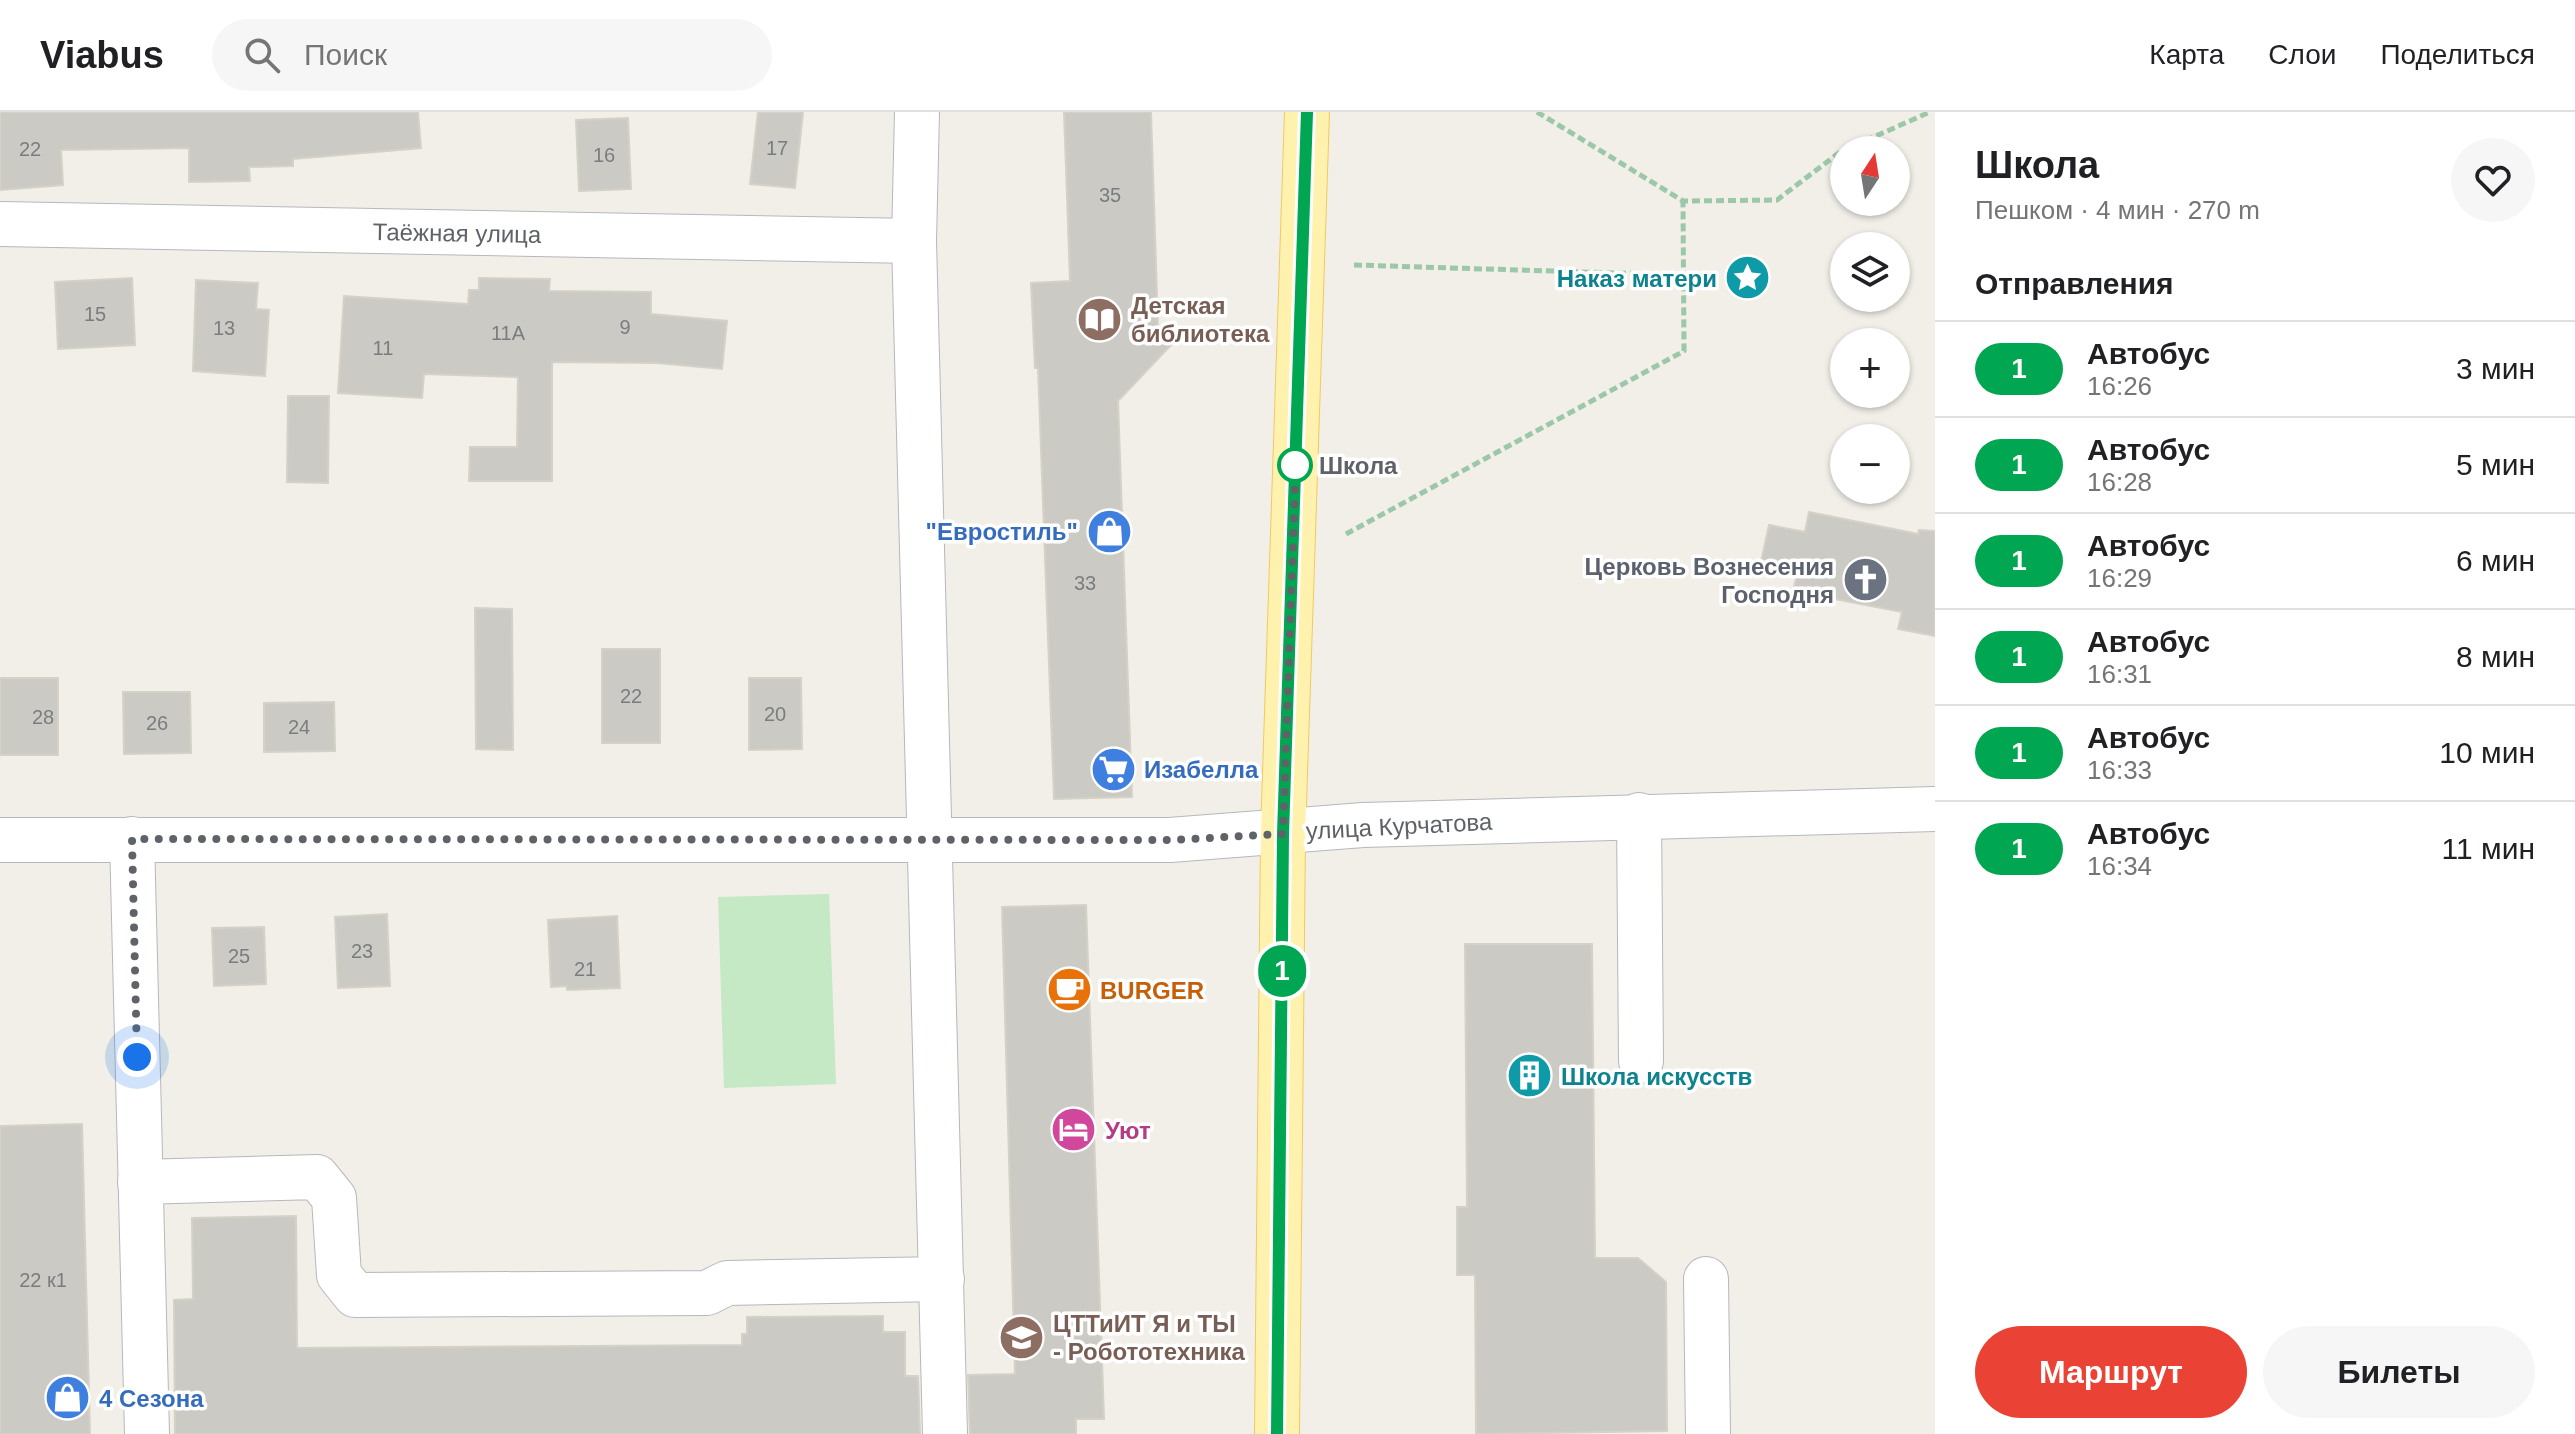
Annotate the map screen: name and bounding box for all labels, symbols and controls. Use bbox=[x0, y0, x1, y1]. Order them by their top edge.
search box bbox=[212, 19, 772, 91]
icon: search bbox=[240, 33, 284, 77]
text: Viabus bbox=[40, 34, 164, 76]
text: Поиск bbox=[304, 38, 387, 71]
text: Карта bbox=[2149, 39, 2224, 70]
text: Слои bbox=[2268, 39, 2336, 70]
text: Поделиться bbox=[2380, 39, 2535, 70]
north arrow bbox=[1830, 136, 1910, 216]
map controls bbox=[1830, 136, 1910, 504]
house number: 17 bbox=[766, 137, 788, 159]
house number: 22 bbox=[19, 138, 41, 160]
button: heart bbox=[2451, 138, 2535, 222]
house number: 16 bbox=[593, 144, 615, 166]
text: Школа bbox=[1975, 144, 2099, 186]
house number: 35 bbox=[1099, 184, 1121, 206]
text: Пешком · 4 мин · 270 m bbox=[1975, 195, 2260, 225]
street label: Таёжная улица bbox=[372, 218, 542, 248]
button: layers bbox=[1830, 232, 1910, 312]
place icon: Наказ матери bbox=[1724, 254, 1772, 302]
place label: Наказ матери bbox=[1557, 265, 1717, 292]
text: Отправления bbox=[1975, 267, 2174, 300]
place label: Детская библиотека bbox=[1131, 292, 1270, 347]
library icon: Детская библиотека bbox=[1076, 295, 1124, 343]
house number: 15 bbox=[84, 303, 106, 325]
house number: 9 bbox=[619, 316, 631, 338]
house number: 13 bbox=[213, 317, 235, 339]
house number: 11А bbox=[491, 322, 526, 344]
button: + bbox=[1830, 328, 1910, 408]
house number: 11 bbox=[373, 337, 393, 359]
text: Автобус bbox=[2087, 337, 2210, 370]
text: 3 мин bbox=[2456, 352, 2535, 385]
text: 1 bbox=[2011, 353, 2027, 384]
text: 16:26 bbox=[2087, 371, 2152, 401]
button: − bbox=[1830, 424, 1910, 504]
text: Автобус bbox=[2087, 433, 2210, 466]
marker: Школа bbox=[1278, 448, 1312, 482]
text: 5 мин bbox=[2456, 448, 2535, 481]
text: 1 bbox=[2011, 449, 2027, 480]
place label: Школа bbox=[1319, 452, 1398, 479]
text: 16:28 bbox=[2087, 467, 2152, 497]
shop icon: "Евростиль" bbox=[1085, 507, 1133, 555]
place label: "Евростиль" bbox=[926, 518, 1078, 545]
text: Автобус bbox=[2087, 529, 2210, 562]
text: 6 мин bbox=[2456, 544, 2535, 577]
text: 1 bbox=[2011, 545, 2027, 576]
place label: Церковь Вознесения Господня bbox=[1585, 553, 1834, 608]
church icon: Церковь Вознесения Господня bbox=[1841, 556, 1889, 604]
text: 16:29 bbox=[2087, 563, 2152, 593]
house number: 33 bbox=[1074, 572, 1096, 594]
text: Автобус bbox=[2087, 625, 2210, 658]
text: 8 мин bbox=[2456, 640, 2535, 673]
text: 1 bbox=[2011, 641, 2027, 672]
text: 16:31 bbox=[2087, 659, 2152, 689]
house number: 22 bbox=[620, 685, 642, 707]
house number: 20 bbox=[764, 703, 786, 725]
house number: 28 bbox=[32, 706, 54, 728]
house number: 26 bbox=[146, 712, 168, 734]
house number: 24 bbox=[288, 716, 310, 738]
text: Автобус bbox=[2087, 721, 2210, 754]
text: 10 мин bbox=[2439, 736, 2535, 769]
text: 1 bbox=[2011, 737, 2027, 768]
supermarket icon: Изабелла bbox=[1089, 745, 1137, 793]
text: 16:33 bbox=[2087, 755, 2152, 785]
place label: Изабелла bbox=[1144, 756, 1259, 783]
street label: улица Курчатова bbox=[1305, 808, 1493, 844]
text: Автобус bbox=[2087, 817, 2210, 850]
text: 11 мин bbox=[2442, 832, 2535, 865]
text: 1 bbox=[2011, 833, 2027, 864]
text: 16:34 bbox=[2087, 851, 2152, 881]
house number: 23 bbox=[351, 940, 373, 962]
house number: 25 bbox=[228, 945, 250, 967]
line badge: 1 bbox=[1256, 945, 1308, 997]
text: 1 bbox=[1274, 955, 1290, 986]
house number: 21 bbox=[574, 958, 596, 980]
cafe icon: BURGER bbox=[1045, 966, 1093, 1014]
place label: BURGER bbox=[1100, 977, 1204, 1004]
your location bbox=[117, 1037, 157, 1077]
building icon: Школа искусств bbox=[1506, 1052, 1554, 1100]
place label: Школа искусств bbox=[1561, 1063, 1752, 1090]
hotel icon: Уют bbox=[1050, 1106, 1098, 1154]
place label: Уют bbox=[1105, 1117, 1151, 1144]
house number: 22 к1 bbox=[19, 1269, 67, 1291]
place label: ЦТТиИТ Я и ТЫ - Робототехника bbox=[1053, 1310, 1246, 1365]
school or university icon: ЦТТиИТ Я и ТЫ - Робототехника bbox=[998, 1313, 1046, 1361]
button: Маршрут bbox=[1975, 1326, 2247, 1418]
button: Билеты bbox=[2263, 1326, 2535, 1418]
shop icon: 4 Сезона bbox=[44, 1374, 92, 1422]
place label: 4 Сезона bbox=[99, 1385, 204, 1412]

